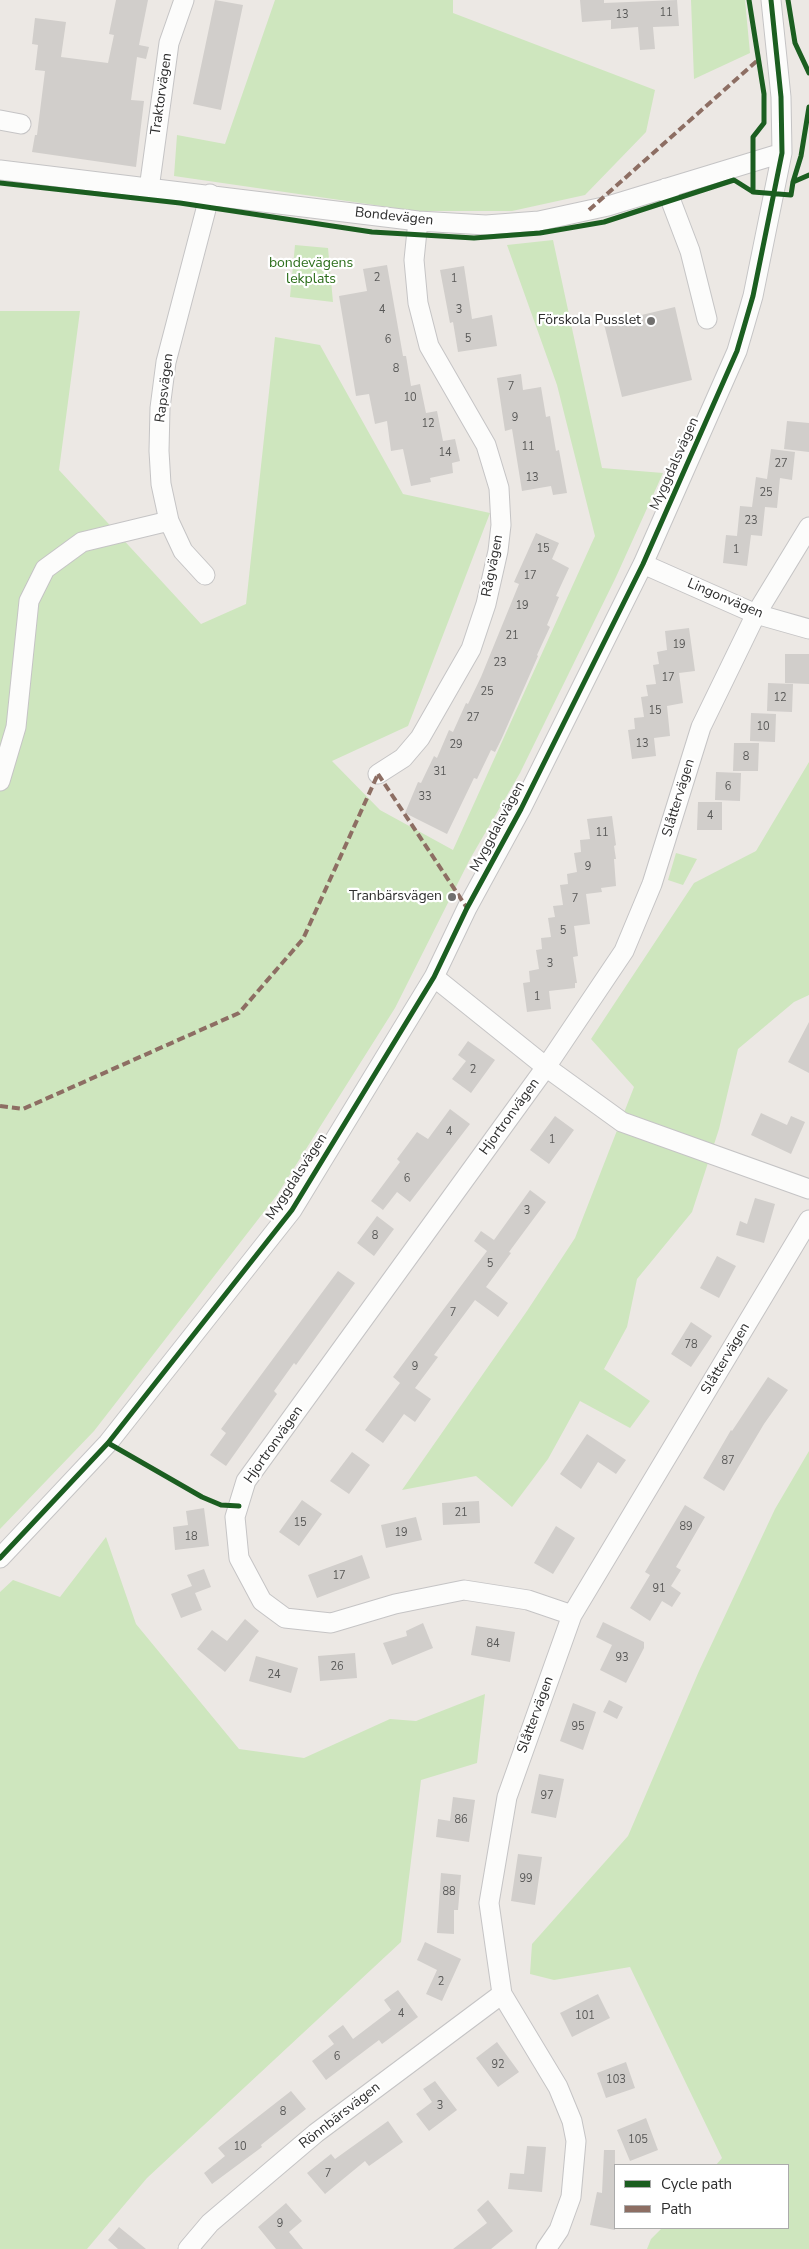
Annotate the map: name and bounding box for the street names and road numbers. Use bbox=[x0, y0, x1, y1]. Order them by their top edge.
street label: Traktorvägen bbox=[148, 52, 176, 136]
street label: Bondevägen bbox=[354, 205, 434, 229]
street label: Rapsvägen bbox=[152, 352, 178, 424]
street label: Myggdalsvägen bbox=[647, 415, 703, 513]
street label: Rågvägen bbox=[479, 533, 507, 599]
street label: Lingonvägen bbox=[685, 575, 765, 623]
street label: Slåttervägen bbox=[659, 757, 699, 839]
street label: Myggdalsvägen bbox=[467, 779, 529, 875]
street label: Hjortronvägen bbox=[477, 1075, 543, 1159]
street label: Myggdalsvägen bbox=[263, 1131, 331, 1223]
street label: Slåttervägen bbox=[698, 1320, 754, 1398]
street label: Hjortronvägen bbox=[241, 1403, 307, 1487]
street label: Slåttervägen bbox=[514, 1674, 558, 1756]
street label: Rönnbärsvägen bbox=[296, 2079, 384, 2153]

